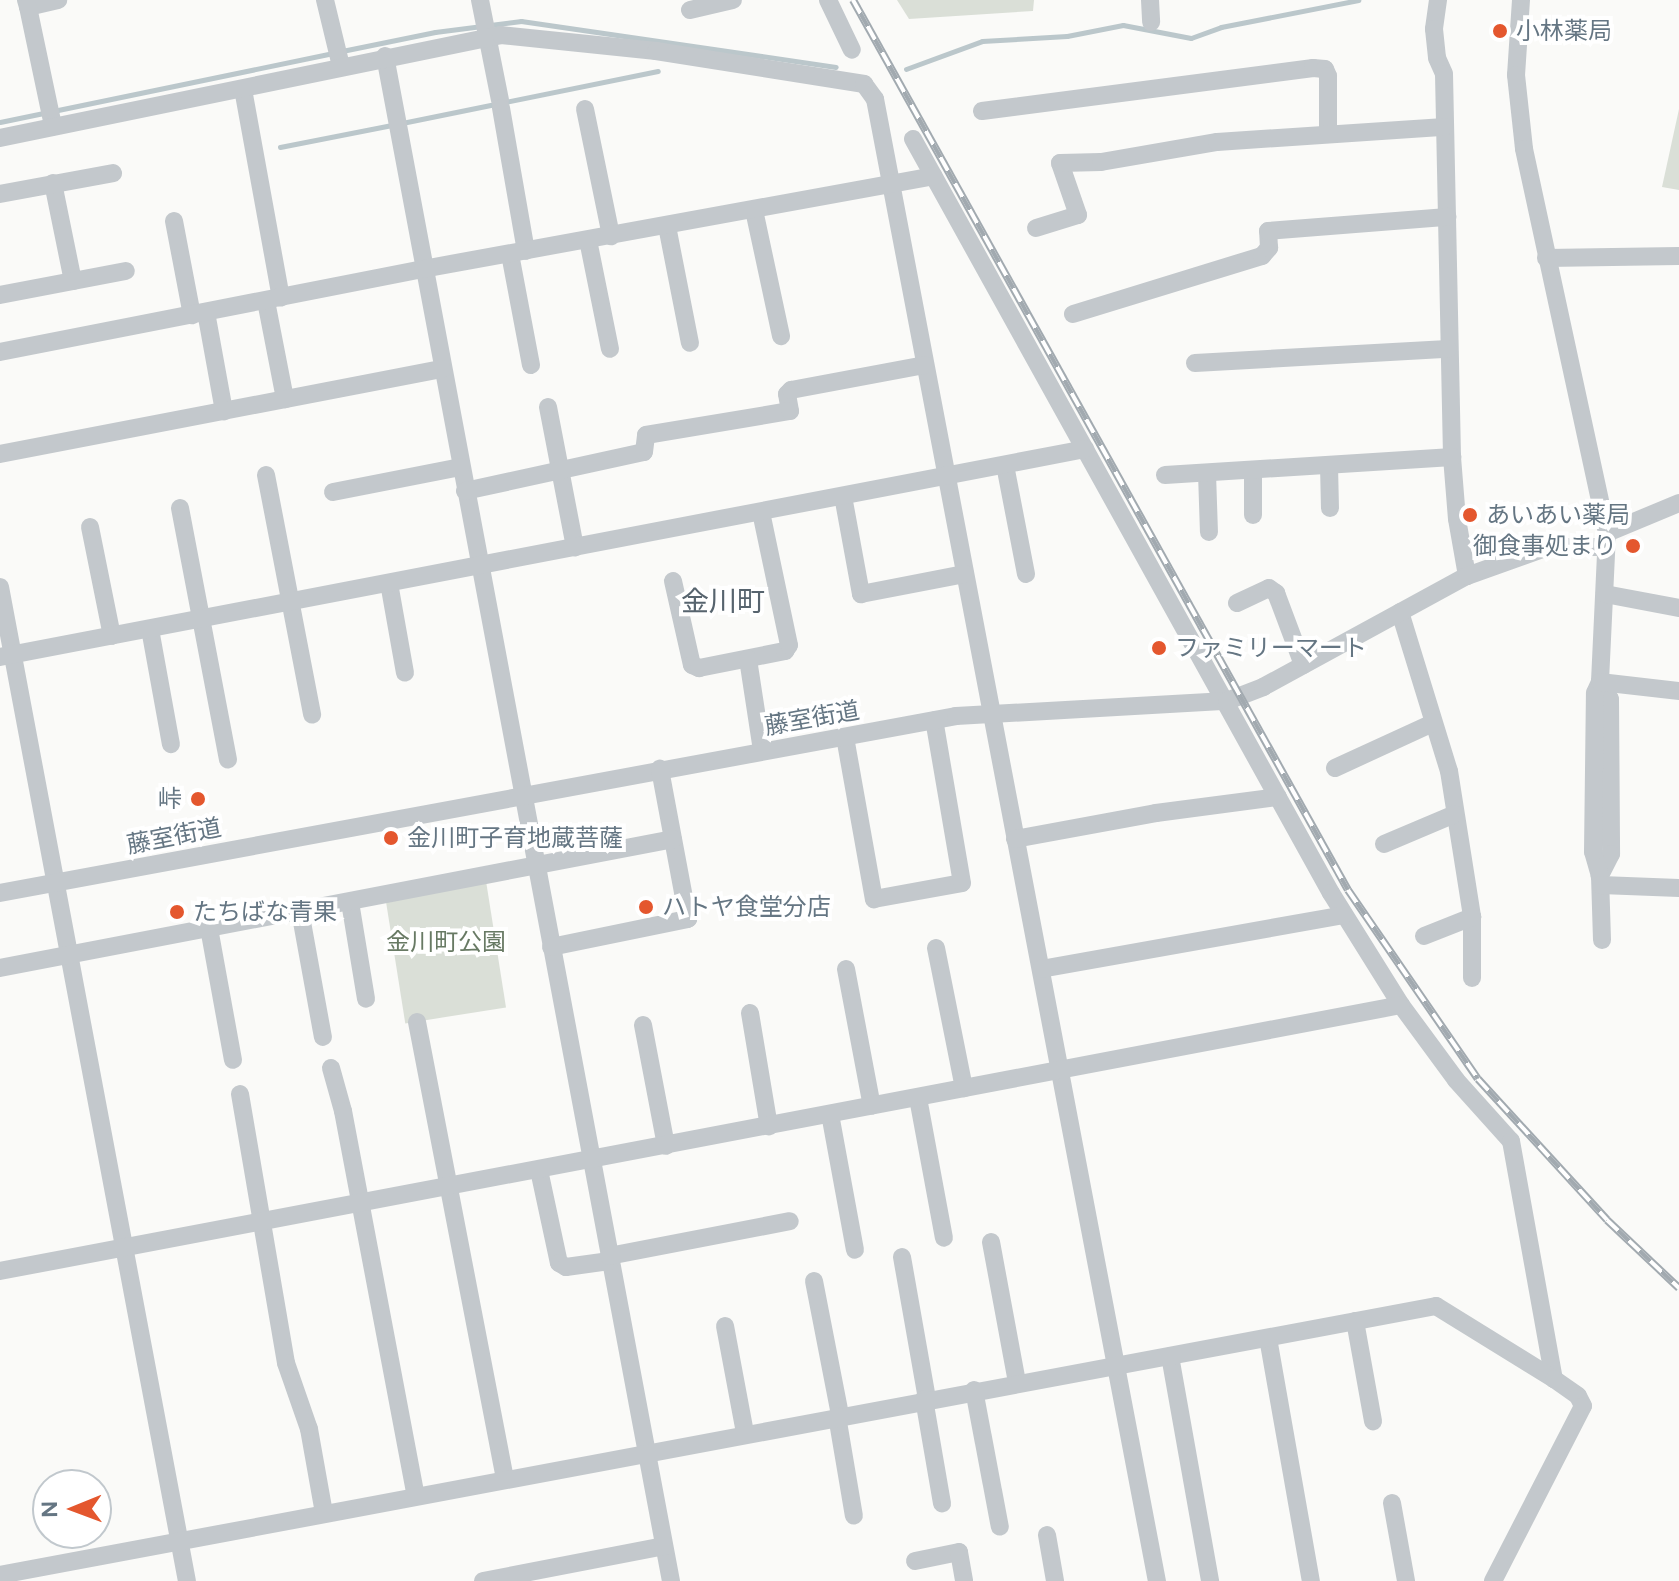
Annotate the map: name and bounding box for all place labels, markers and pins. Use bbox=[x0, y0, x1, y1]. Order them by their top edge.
place label: 小林薬局 bbox=[1516, 17, 1612, 45]
marker: 小林薬局 bbox=[1491, 22, 1509, 40]
place label: あいあい薬局 bbox=[1486, 501, 1630, 529]
marker: あいあい薬局 bbox=[1461, 506, 1479, 524]
place label: 御食事処まり bbox=[1473, 532, 1617, 560]
marker: 御食事処まり bbox=[1624, 537, 1642, 555]
place label: ファミリーマート bbox=[1175, 634, 1367, 662]
marker: ファミリーマート bbox=[1150, 639, 1168, 657]
place label: 峠 bbox=[158, 785, 182, 813]
marker: 峠 bbox=[189, 790, 207, 808]
place label: 金川町子育地蔵菩薩 bbox=[407, 824, 623, 852]
marker: 金川町子育地蔵菩薩 bbox=[382, 829, 400, 847]
place label: ハトヤ食堂分店 bbox=[662, 893, 830, 921]
place label: たちばな青果 bbox=[193, 898, 337, 926]
marker: ハトヤ食堂分店 bbox=[637, 898, 655, 916]
marker: たちばな青果 bbox=[168, 903, 186, 921]

